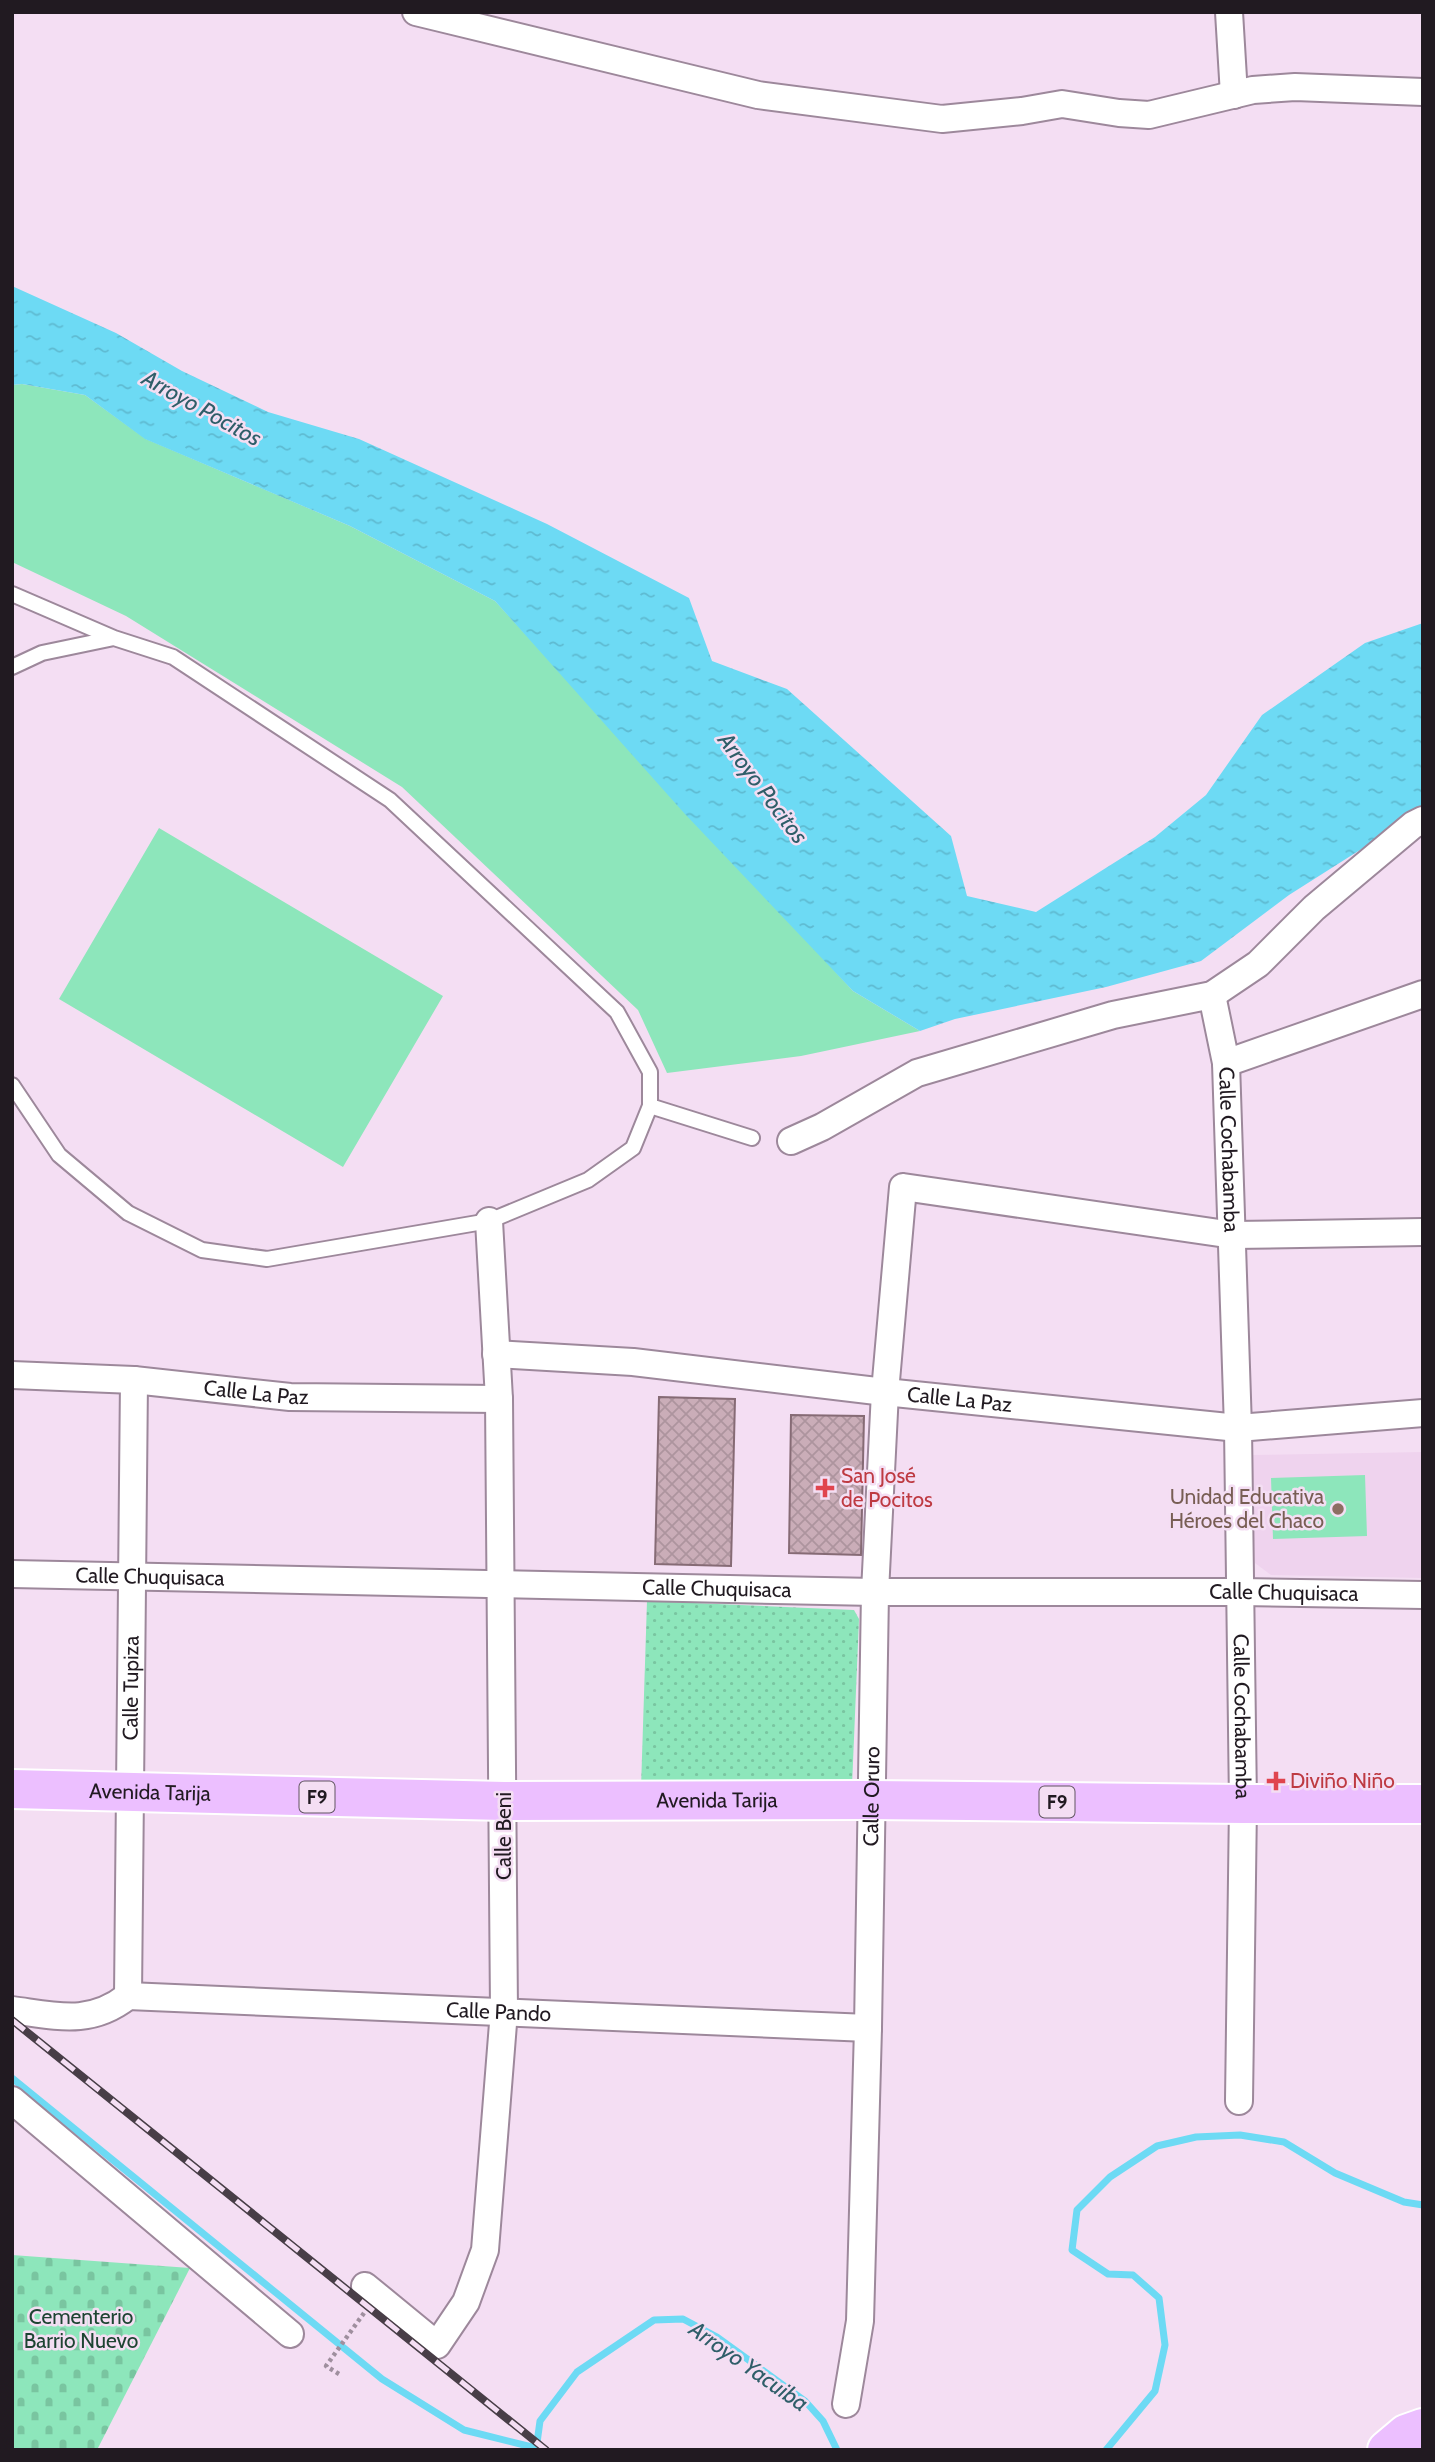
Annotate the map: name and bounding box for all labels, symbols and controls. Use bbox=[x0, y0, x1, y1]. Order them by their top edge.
water label: Arroyo Pocitos bbox=[137, 363, 266, 452]
water label: Arroyo Pocitos bbox=[712, 726, 814, 849]
street label: Calle Cochabamba bbox=[1214, 1066, 1245, 1233]
street label: Calle La Paz bbox=[202, 1375, 309, 1409]
street label: Calle La Paz bbox=[906, 1381, 1013, 1417]
place label: San José de Pocitos bbox=[841, 1463, 933, 1512]
marker: San José de Pocitos bbox=[815, 1478, 835, 1498]
place label: Unidad Educativa Héroes del Chaco bbox=[1169, 1484, 1324, 1533]
marker: Unidad Educativa Héroes del Chaco bbox=[1330, 1501, 1346, 1517]
street label: Calle Chuquisaca bbox=[75, 1562, 225, 1590]
street label: Calle Chuquisaca bbox=[642, 1574, 792, 1602]
street label: Calle Chuquisaca bbox=[1209, 1579, 1359, 1606]
street label: Calle Cochabamba bbox=[1229, 1633, 1256, 1799]
street label: Calle Tupiza bbox=[117, 1635, 144, 1741]
street label: Calle Oruro bbox=[858, 1746, 885, 1846]
place label: Diviño Niño bbox=[1290, 1768, 1395, 1793]
marker: Diviño Niño bbox=[1268, 1773, 1284, 1789]
street label: Avenida Tarija bbox=[89, 1778, 211, 1807]
road number: F9 bbox=[300, 1782, 334, 1812]
road number: F9 bbox=[1040, 1786, 1074, 1818]
street label: Avenida Tarija bbox=[656, 1787, 778, 1813]
street label: Calle Beni bbox=[491, 1792, 516, 1880]
street label: Calle Pando bbox=[446, 1997, 552, 2026]
park label: Cementerio Barrio Nuevo bbox=[24, 2304, 138, 2353]
water label: Arroyo Yacuiba bbox=[683, 2314, 814, 2417]

